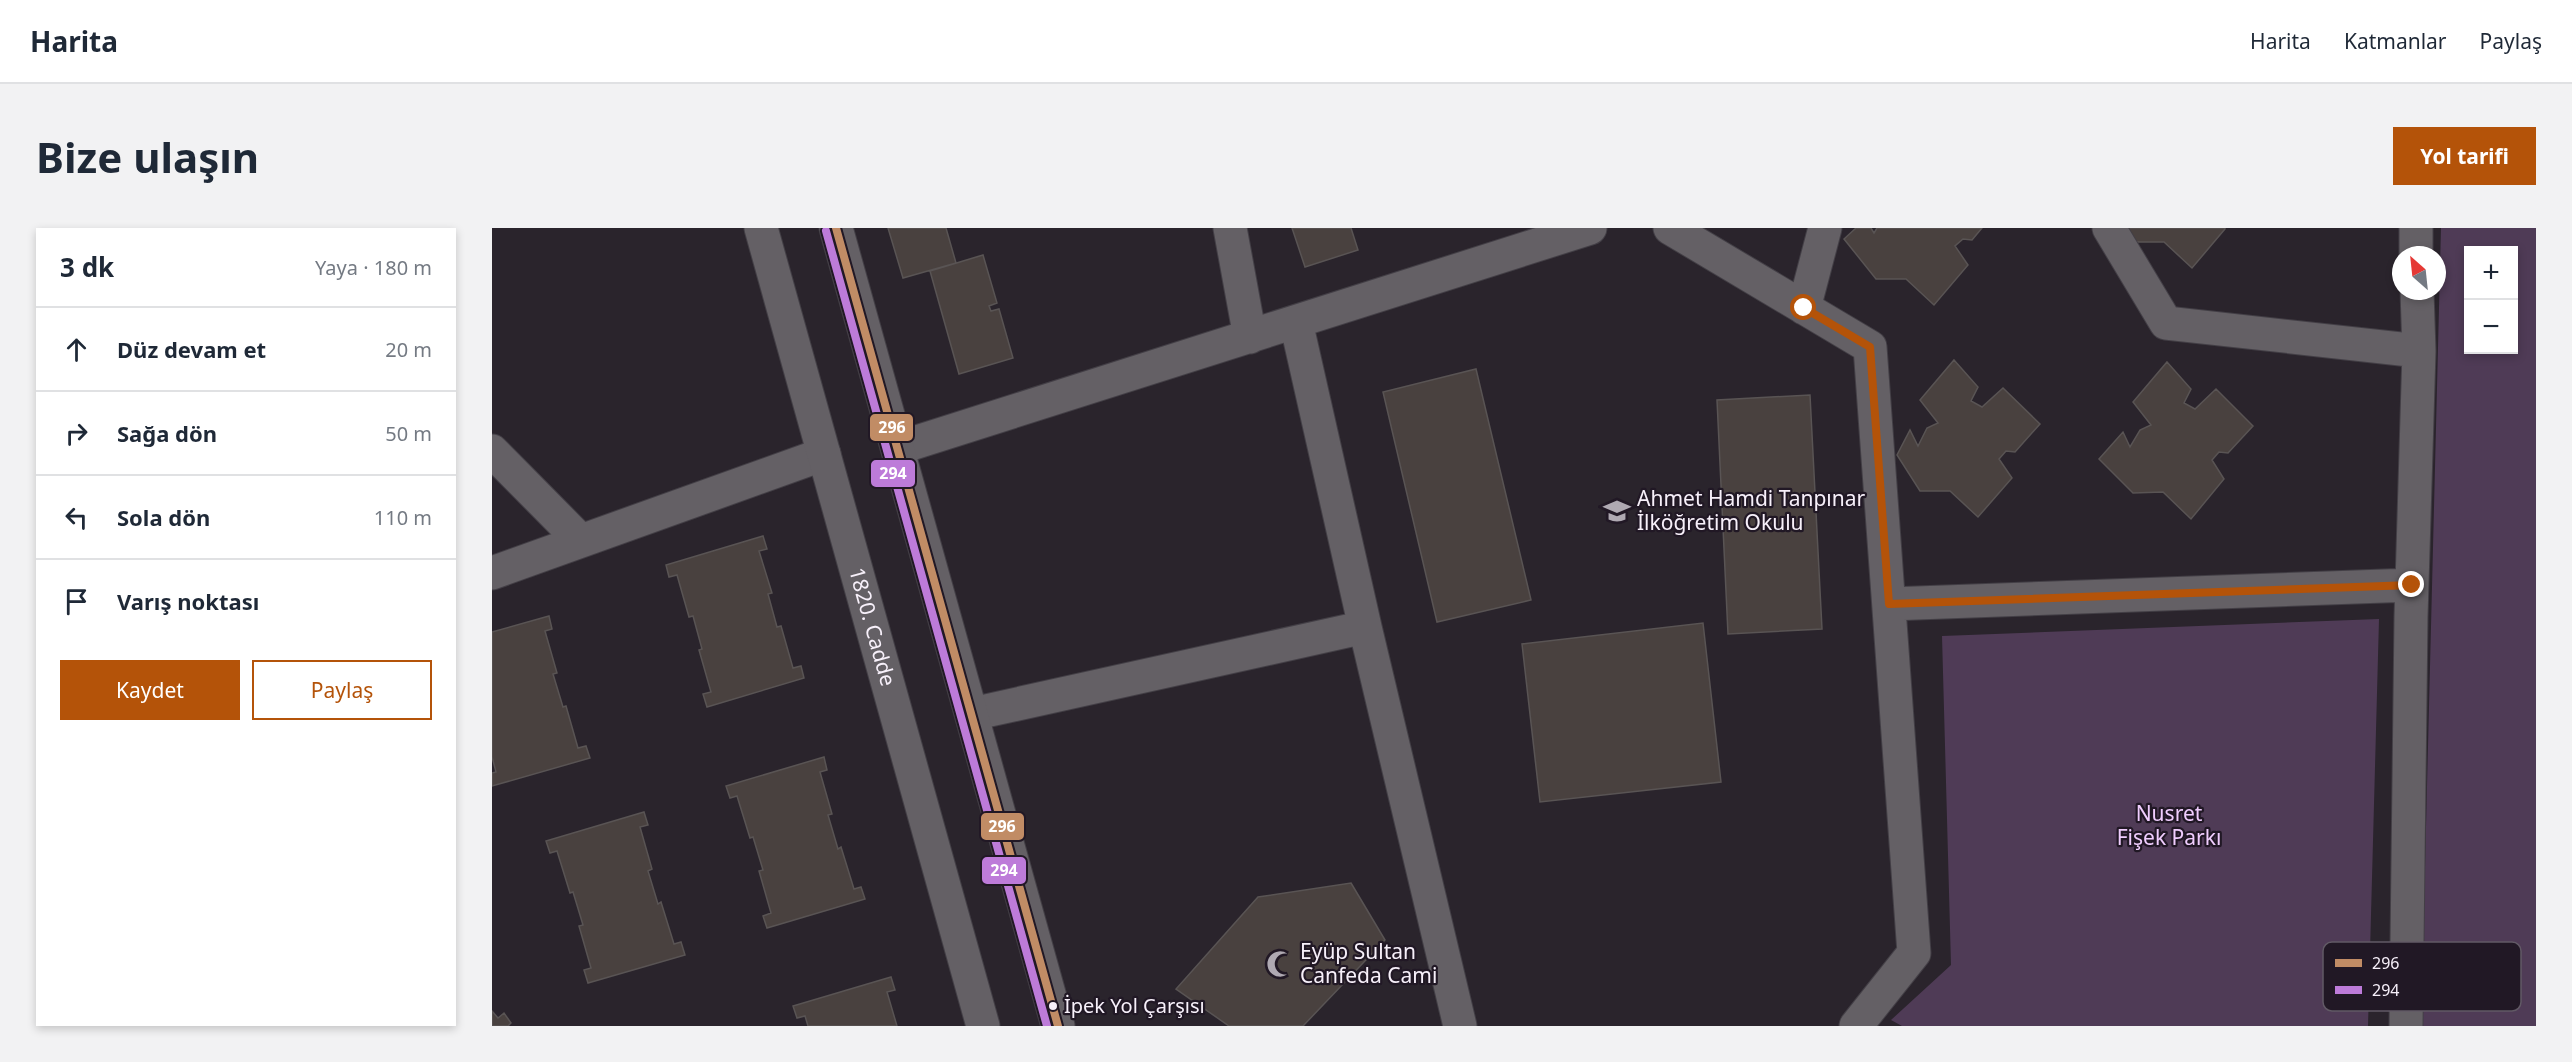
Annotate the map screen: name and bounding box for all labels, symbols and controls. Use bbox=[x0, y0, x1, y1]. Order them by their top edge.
text: Harita bbox=[30, 22, 118, 60]
text: Harita bbox=[2250, 27, 2311, 55]
text: Katmanlar bbox=[2344, 27, 2447, 55]
text: Paylaş bbox=[2480, 27, 2542, 55]
button: Yol tarifi bbox=[2393, 127, 2536, 185]
text: Bize ulaşın bbox=[36, 128, 259, 185]
north arrow bbox=[2392, 246, 2446, 300]
map controls bbox=[2464, 246, 2518, 354]
button: + bbox=[2464, 246, 2518, 300]
text: 3 dk bbox=[60, 249, 114, 285]
text: Yaya · 180 m bbox=[315, 254, 432, 281]
route start bbox=[1790, 294, 1816, 320]
button: − bbox=[2464, 300, 2518, 354]
icon: ahead bbox=[60, 333, 93, 366]
text: Düz devam et bbox=[117, 334, 266, 364]
text: 20 m bbox=[385, 336, 432, 363]
line badge: 296 bbox=[869, 413, 914, 442]
text: 296 bbox=[878, 416, 906, 438]
icon: right bbox=[60, 417, 93, 450]
text: Sağa dön bbox=[117, 418, 217, 448]
text: 50 m bbox=[385, 420, 432, 447]
line badge: 294 bbox=[870, 459, 916, 488]
text: 294 bbox=[879, 462, 907, 484]
place label: Ahmet Hamdi Tanpınar İlköğretim Okulu bbox=[1637, 484, 1866, 536]
school or university icon: Ahmet Hamdi Tanpınar İlköğretim Okulu bbox=[1602, 496, 1632, 526]
icon: left bbox=[60, 501, 93, 534]
text: Sola dön bbox=[117, 502, 210, 532]
text: 110 m bbox=[374, 504, 432, 531]
street label: 1820. Cadde bbox=[843, 564, 903, 689]
route end bbox=[2398, 571, 2424, 597]
icon: arrive bbox=[60, 585, 93, 618]
text: Varış noktası bbox=[117, 586, 259, 616]
button: Kaydet bbox=[60, 660, 240, 720]
button: Paylaş bbox=[252, 660, 432, 720]
park label: Nusret Fişek Parkı bbox=[2117, 799, 2221, 851]
line badge: 296 bbox=[980, 812, 1025, 841]
text: 296 bbox=[988, 815, 1016, 837]
line badge: 294 bbox=[981, 856, 1027, 885]
text: 294 bbox=[990, 859, 1018, 881]
place label: Eyüp Sultan Canfeda Cami bbox=[1300, 937, 1437, 989]
legend bbox=[2323, 942, 2521, 1011]
mosque icon: Eyüp Sultan Canfeda Cami bbox=[1265, 949, 1295, 979]
text: 296 bbox=[2372, 952, 2399, 974]
text: 294 bbox=[2372, 979, 2399, 1001]
place label: İpek Yol Çarşısı bbox=[1064, 992, 1205, 1019]
marker: İpek Yol Çarşısı bbox=[1047, 1000, 1059, 1012]

